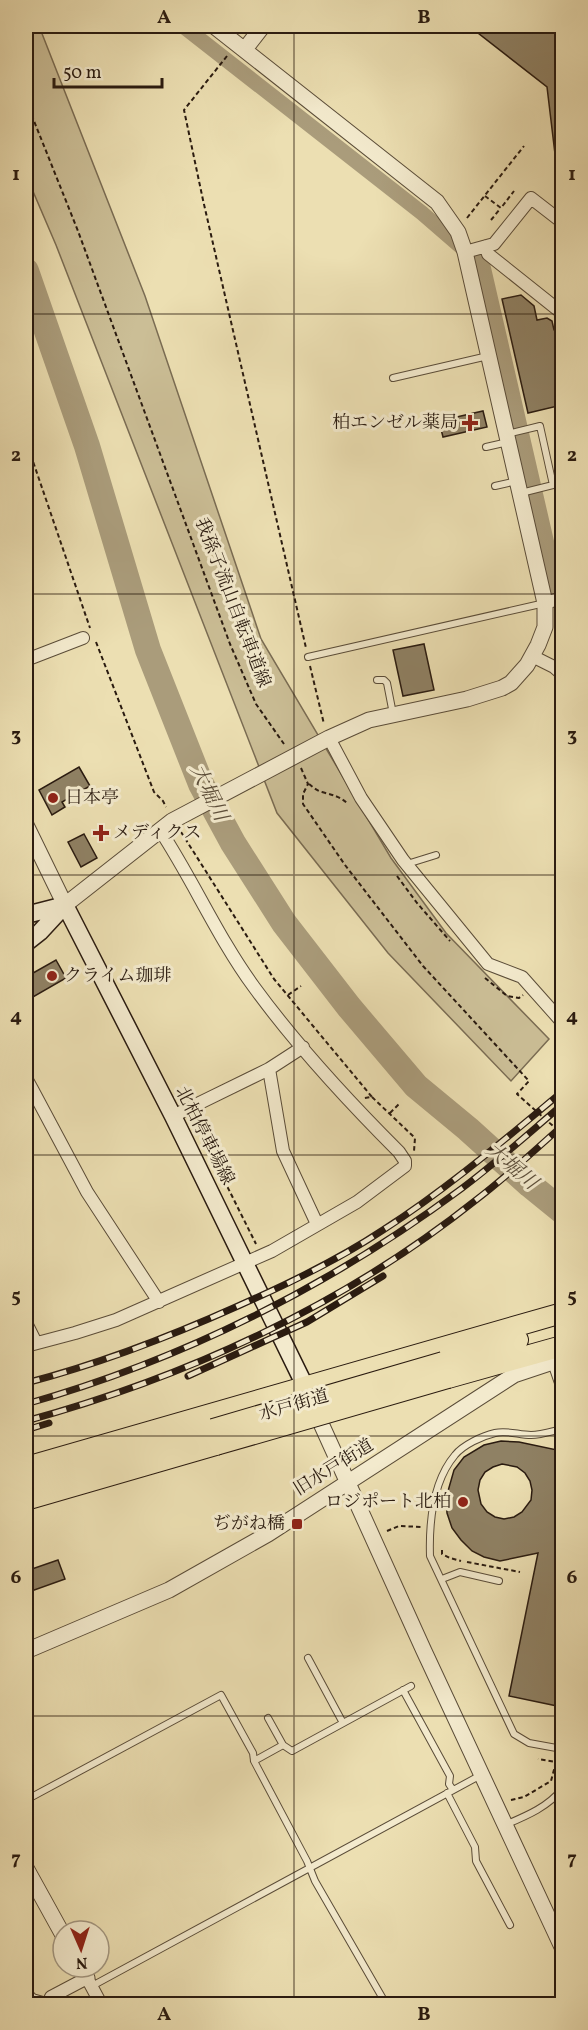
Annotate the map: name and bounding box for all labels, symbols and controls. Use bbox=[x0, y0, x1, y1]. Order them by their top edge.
text: A bbox=[157, 4, 171, 32]
text: B bbox=[417, 4, 431, 32]
scale bar bbox=[54, 51, 162, 89]
text: 50 m bbox=[63, 61, 102, 86]
text: 1 bbox=[12, 161, 20, 189]
text: 1 bbox=[568, 161, 576, 189]
place label: 柏エンゼル薬局 bbox=[332, 411, 458, 436]
marker: 柏エンゼル薬局 bbox=[463, 416, 477, 430]
text: 2 bbox=[11, 442, 21, 470]
text: 2 bbox=[567, 442, 577, 470]
street label: 我孫子流山自転車道線 bbox=[188, 514, 276, 692]
text: 3 bbox=[11, 722, 21, 750]
text: 3 bbox=[567, 722, 577, 750]
water label: 大堀川 bbox=[182, 760, 235, 828]
place label: 日本亭 bbox=[65, 786, 119, 811]
marker: 日本亭 bbox=[46, 791, 60, 805]
place label: メディクス bbox=[113, 821, 201, 846]
marker: メディクス bbox=[94, 826, 108, 840]
place label: クライム珈琲 bbox=[64, 964, 171, 989]
marker: クライム珈琲 bbox=[45, 969, 59, 983]
text: 4 bbox=[10, 1003, 22, 1031]
text: 4 bbox=[566, 1003, 578, 1031]
street label: 北柏停車場線 bbox=[168, 1082, 240, 1190]
water label: 大堀川 bbox=[479, 1137, 545, 1198]
text: 5 bbox=[11, 1283, 21, 1311]
text: 5 bbox=[567, 1283, 577, 1311]
street label: 水戸街道 bbox=[256, 1384, 332, 1428]
street label: 旧水戸街道 bbox=[289, 1434, 379, 1502]
place label: ロジポート北柏 bbox=[325, 1490, 451, 1515]
marker: ロジポート北柏 bbox=[456, 1495, 470, 1509]
place label: ぢがね橋 bbox=[213, 1512, 285, 1537]
marker: ぢがね橋 bbox=[290, 1517, 304, 1531]
text: 6 bbox=[11, 1564, 22, 1592]
text: 6 bbox=[567, 1564, 578, 1592]
text: 7 bbox=[11, 1845, 21, 1873]
text: 7 bbox=[567, 1845, 577, 1873]
north arrow bbox=[51, 1919, 111, 1979]
text: N bbox=[75, 1951, 88, 1973]
text: A bbox=[157, 2001, 171, 2029]
text: B bbox=[417, 2001, 431, 2029]

